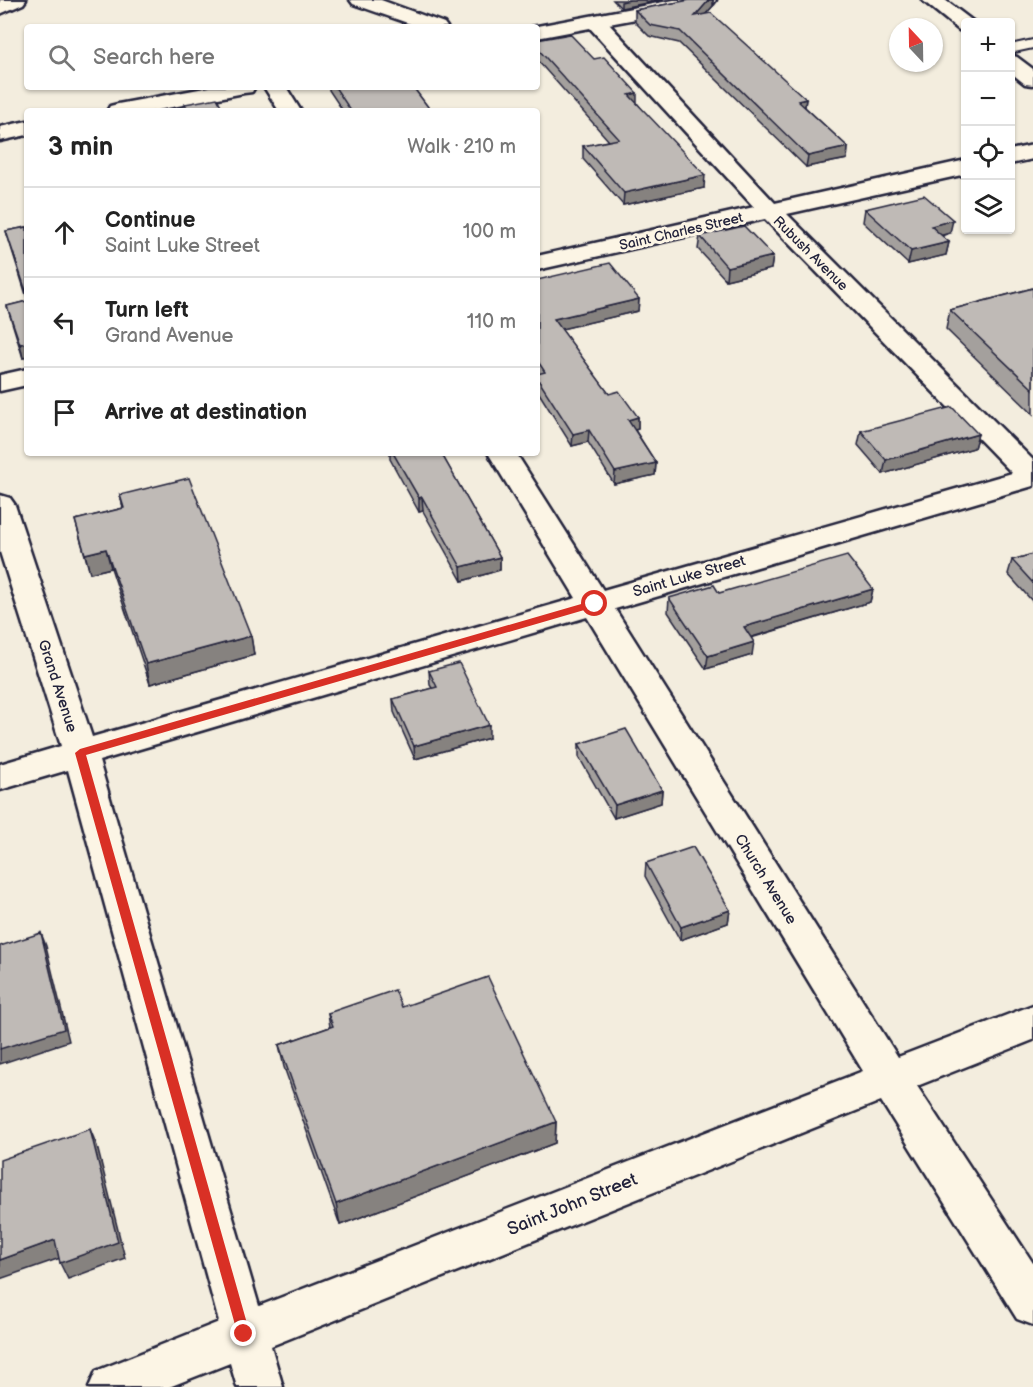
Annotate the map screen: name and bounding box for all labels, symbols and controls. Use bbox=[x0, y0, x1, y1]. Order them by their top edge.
north arrow bbox=[889, 18, 943, 72]
map controls bbox=[961, 18, 1015, 234]
button: + bbox=[961, 18, 1015, 72]
search box bbox=[24, 24, 540, 90]
icon: search bbox=[45, 41, 78, 74]
text: Search here bbox=[93, 44, 215, 71]
button: − bbox=[961, 72, 1015, 126]
button: locate bbox=[961, 126, 1015, 180]
text: 3 min bbox=[48, 132, 113, 163]
text: Walk · 210 m bbox=[407, 135, 516, 159]
button: layers bbox=[961, 180, 1015, 234]
text: Continue bbox=[105, 207, 195, 234]
street label: Saint Charles Street bbox=[618, 209, 745, 254]
street label: Rubush Avenue bbox=[770, 212, 852, 294]
icon: ahead bbox=[48, 216, 81, 249]
text: 100 m bbox=[463, 220, 516, 244]
text: Saint Luke Street bbox=[105, 234, 260, 258]
text: Turn left bbox=[105, 297, 189, 324]
icon: left bbox=[48, 306, 81, 339]
text: 110 m bbox=[467, 310, 516, 334]
text: Grand Avenue bbox=[105, 324, 233, 348]
icon: arrive bbox=[48, 396, 81, 429]
text: Arrive at destination bbox=[105, 399, 307, 426]
street label: Saint Luke Street bbox=[631, 551, 748, 602]
route start bbox=[581, 590, 607, 616]
street label: Grand Avenue bbox=[34, 637, 81, 735]
street label: Church Avenue bbox=[730, 831, 801, 928]
street label: Saint John Street bbox=[504, 1169, 641, 1240]
route end bbox=[230, 1320, 256, 1346]

